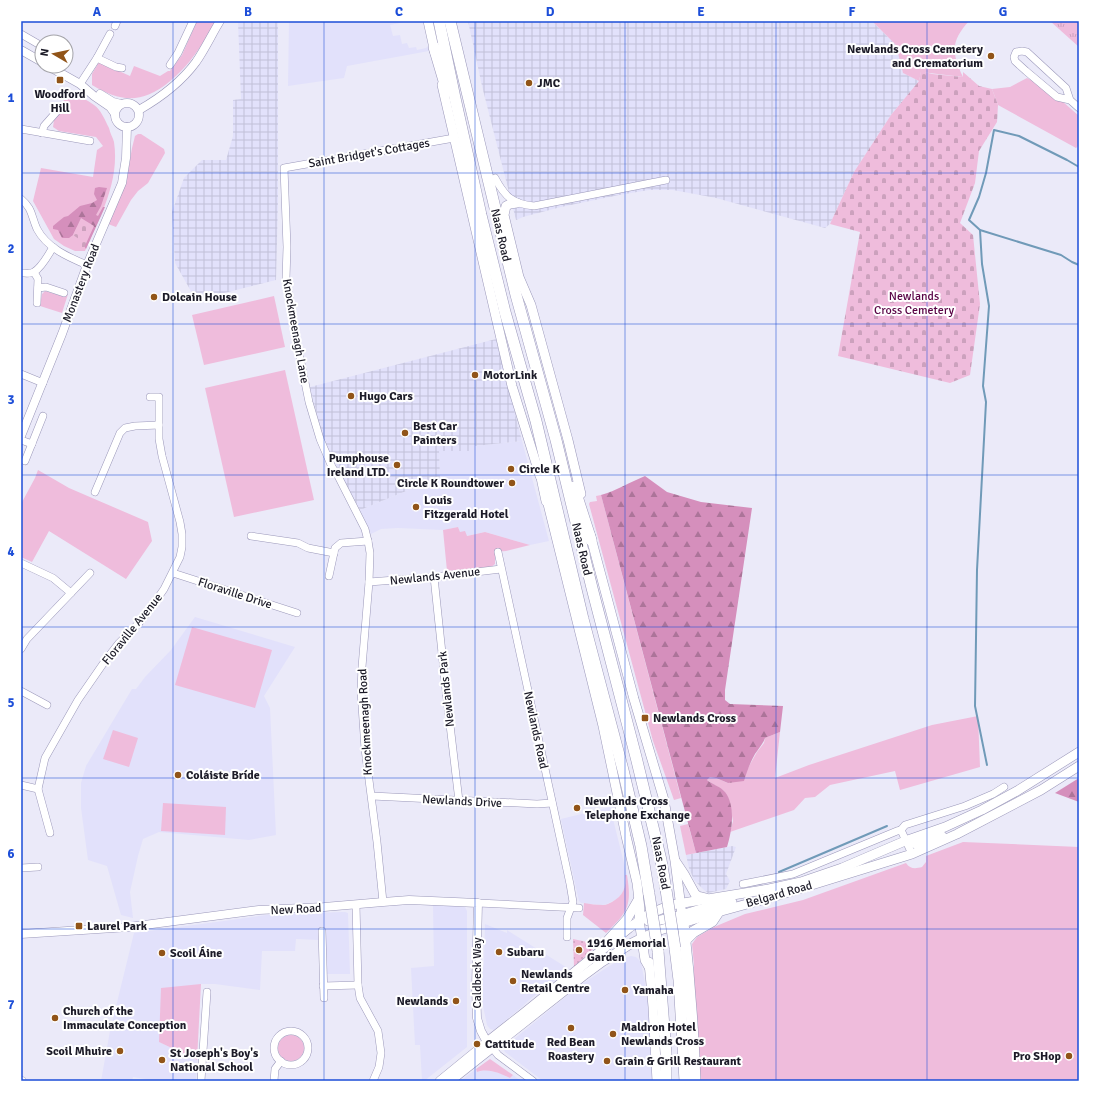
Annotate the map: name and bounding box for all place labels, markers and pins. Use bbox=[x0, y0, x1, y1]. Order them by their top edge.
place label: Newlands Cross Cemetery and Crematorium bbox=[847, 42, 983, 71]
marker: Newlands Cross Cemetery and Crematorium bbox=[986, 51, 996, 61]
marker: Woodford Hill bbox=[55, 75, 65, 85]
place label: JMC bbox=[537, 76, 561, 91]
marker: JMC bbox=[524, 78, 534, 88]
place label: Woodford Hill bbox=[34, 87, 86, 116]
place label: Dolcain House bbox=[162, 290, 237, 305]
marker: Dolcain House bbox=[149, 292, 159, 302]
place label: MotorLink bbox=[483, 368, 538, 383]
marker: MotorLink bbox=[470, 370, 480, 380]
place label: Hugo Cars bbox=[359, 389, 413, 404]
marker: Hugo Cars bbox=[346, 391, 356, 401]
place label: Best Car Painters bbox=[413, 419, 457, 448]
marker: Best Car Painters bbox=[400, 428, 410, 438]
place label: Pumphouse Ireland LTD. bbox=[327, 451, 389, 480]
marker: Pumphouse Ireland LTD. bbox=[392, 460, 402, 470]
place label: Circle K bbox=[519, 462, 560, 477]
marker: Circle K bbox=[506, 464, 516, 474]
place label: Circle K Roundtower bbox=[397, 476, 504, 491]
marker: Circle K Roundtower bbox=[507, 478, 517, 488]
place label: Louis Fitzgerald Hotel bbox=[424, 493, 509, 522]
marker: Louis Fitzgerald Hotel bbox=[411, 502, 421, 512]
place label: Newlands Cross bbox=[653, 711, 737, 726]
marker: Newlands Cross bbox=[640, 713, 650, 723]
place label: Coláiste Bríde bbox=[186, 768, 260, 783]
marker: Coláiste Bríde bbox=[173, 770, 183, 780]
place label: Newlands Cross Telephone Exchange bbox=[585, 794, 690, 823]
marker: Newlands Cross Telephone Exchange bbox=[572, 803, 582, 813]
place label: Laurel Park bbox=[87, 919, 148, 934]
marker: Laurel Park bbox=[74, 921, 84, 931]
place label: 1916 Memorial Garden bbox=[587, 936, 666, 965]
place label: Subaru bbox=[507, 945, 545, 960]
marker: 1916 Memorial Garden bbox=[574, 945, 584, 955]
place label: Scoil Áine bbox=[170, 946, 222, 961]
marker: Subaru bbox=[494, 947, 504, 957]
marker: Scoil Áine bbox=[157, 948, 167, 958]
place label: Newlands Retail Centre bbox=[521, 967, 590, 996]
marker: Newlands Retail Centre bbox=[508, 976, 518, 986]
place label: Yamaha bbox=[632, 983, 674, 998]
marker: Yamaha bbox=[620, 985, 630, 995]
place label: Newlands bbox=[396, 994, 449, 1009]
marker: Newlands bbox=[451, 996, 461, 1006]
place label: Church of the Immaculate Conception bbox=[63, 1004, 187, 1033]
marker: Church of the Immaculate Conception bbox=[50, 1013, 60, 1023]
place label: Maldron Hotel Newlands Cross bbox=[621, 1020, 705, 1049]
marker: Red Bean Roastery bbox=[566, 1023, 576, 1033]
marker: Maldron Hotel Newlands Cross bbox=[608, 1029, 618, 1039]
place label: Red Bean Roastery bbox=[547, 1035, 596, 1064]
place label: Cattitude bbox=[485, 1037, 534, 1052]
marker: Cattitude bbox=[472, 1039, 482, 1049]
place label: Scoil Mhuire bbox=[46, 1044, 112, 1059]
marker: Scoil Mhuire bbox=[115, 1046, 125, 1056]
place label: St Joseph's Boy's National School bbox=[170, 1046, 259, 1075]
place label: Pro SHop bbox=[1013, 1049, 1062, 1064]
marker: Pro SHop bbox=[1064, 1051, 1074, 1061]
place label: Grain & Grill Restaurant bbox=[615, 1054, 742, 1069]
marker: St Joseph's Boy's National School bbox=[157, 1055, 167, 1065]
marker: Grain & Grill Restaurant bbox=[602, 1056, 612, 1066]

